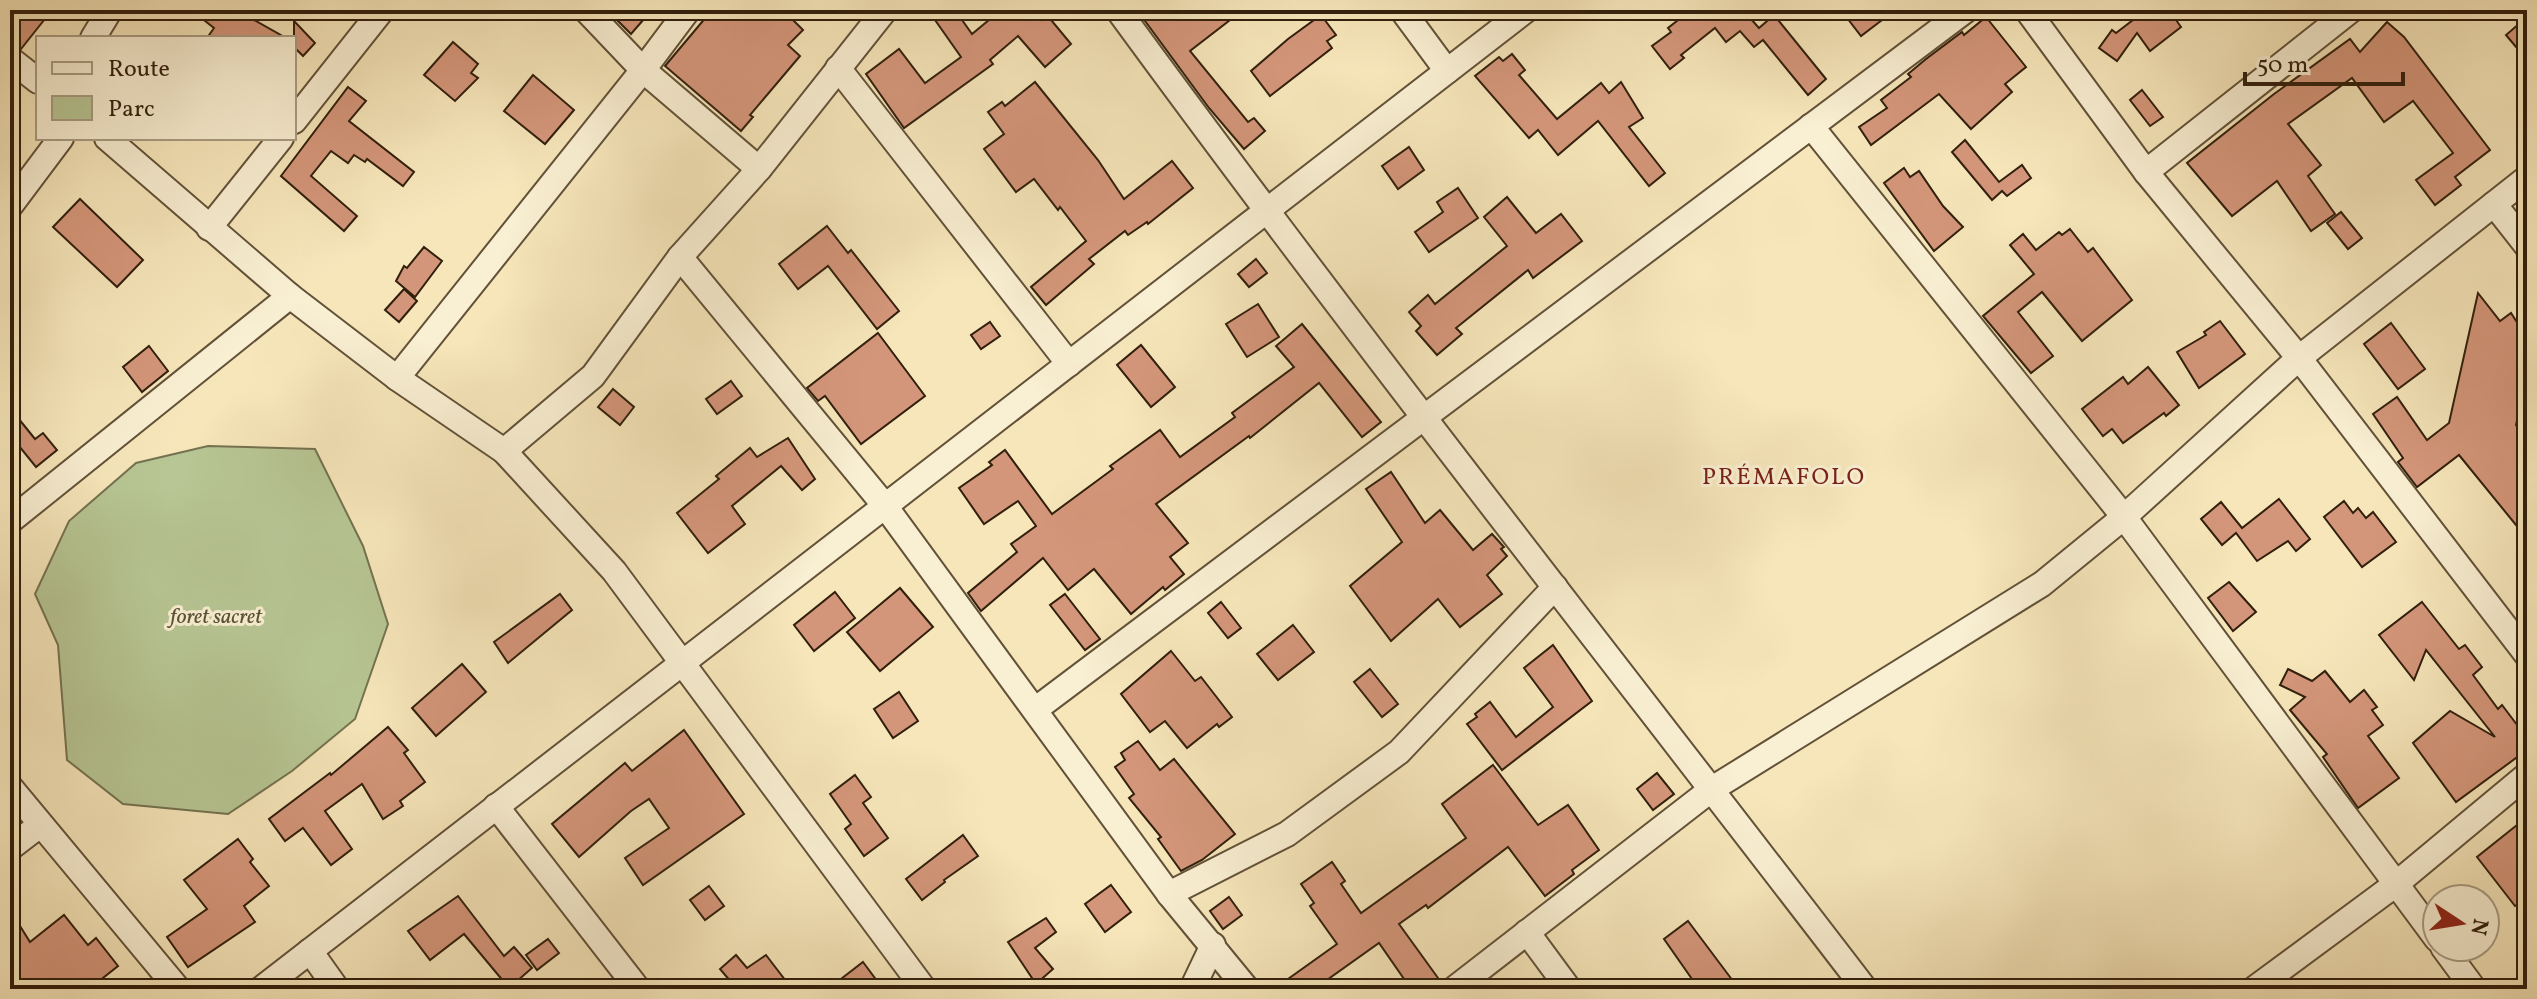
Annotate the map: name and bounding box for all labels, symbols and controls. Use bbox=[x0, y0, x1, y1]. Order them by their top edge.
legend bbox=[36, 36, 296, 140]
scale bar bbox=[2245, 36, 2403, 86]
text: 50 m bbox=[2257, 49, 2309, 83]
text: Route bbox=[108, 53, 170, 87]
text: Parc bbox=[108, 93, 155, 127]
district label: PRÉMAFOLO bbox=[1702, 461, 1866, 495]
park label: foret sacret bbox=[166, 602, 263, 633]
north arrow bbox=[2421, 883, 2501, 963]
text: N bbox=[2461, 916, 2495, 938]

